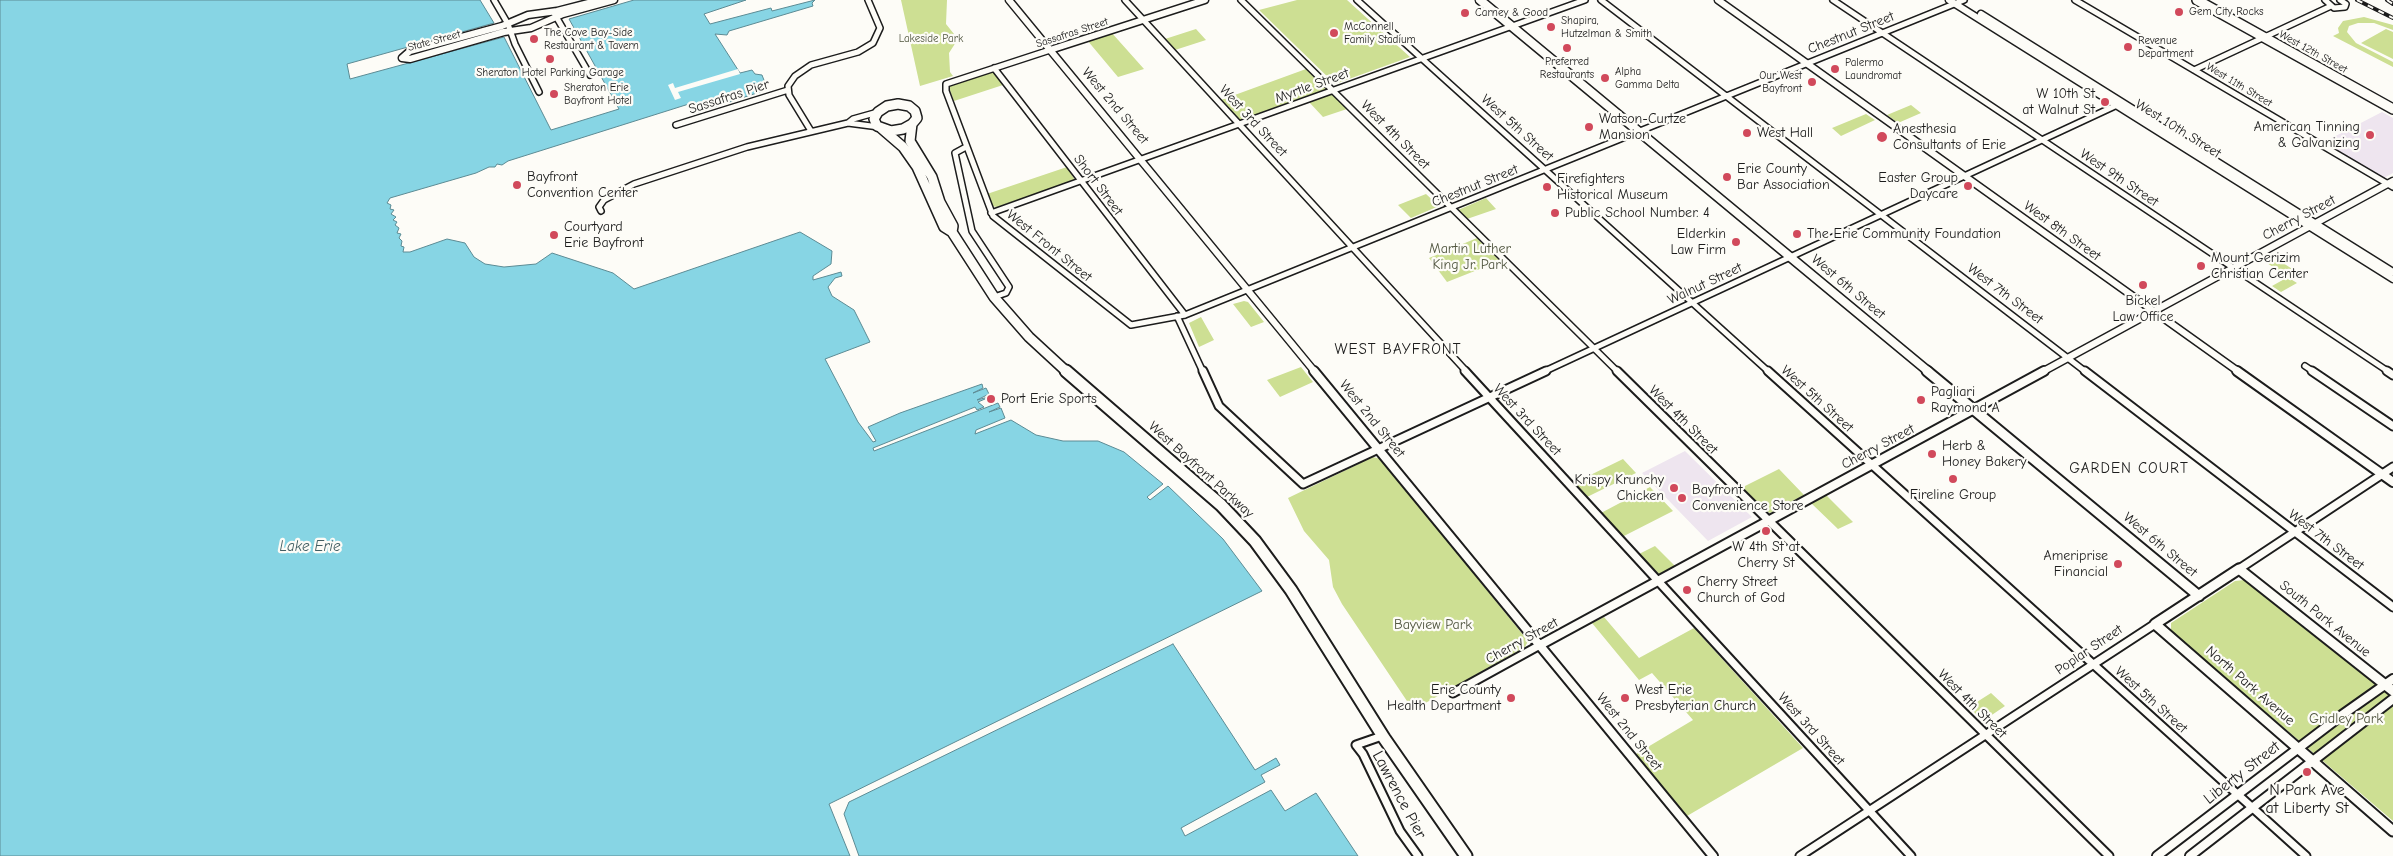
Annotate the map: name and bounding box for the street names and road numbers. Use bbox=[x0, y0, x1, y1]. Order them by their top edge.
street label: Chestnut Street bbox=[1805, 8, 1897, 58]
street label: Sassafras Street bbox=[1034, 15, 1110, 51]
street label: State Street bbox=[406, 28, 462, 54]
street label: West 12th Street bbox=[2277, 28, 2349, 76]
street label: West 11th Street bbox=[2204, 60, 2274, 110]
street label: West 2nd Street bbox=[1078, 64, 1152, 148]
street label: Myrtle Street bbox=[1273, 65, 1351, 107]
street label: Sassafras Pier bbox=[686, 76, 772, 118]
street label: West 3rd Street bbox=[1215, 82, 1291, 160]
street label: West 5th Street bbox=[1477, 91, 1557, 165]
street label: West 10th Street bbox=[2132, 96, 2224, 162]
street label: West 4th Street bbox=[1357, 97, 1433, 173]
street label: West 9th Street bbox=[2076, 145, 2162, 211]
street label: Short Street bbox=[1070, 151, 1126, 219]
street label: Chestnut Street bbox=[1429, 161, 1521, 211]
street label: Cherry Street bbox=[2260, 192, 2338, 244]
street label: West 8th Street bbox=[2020, 197, 2104, 265]
street label: West Front Street bbox=[1003, 206, 1095, 286]
street label: West 6th Street bbox=[1808, 251, 1888, 323]
street label: Walnut Street bbox=[1665, 259, 1745, 309]
street label: West 7th Street bbox=[1964, 260, 2046, 328]
street label: West 5th Street bbox=[1777, 362, 1857, 436]
street label: West 2nd Street bbox=[1336, 377, 1408, 461]
street label: West 3rd Street bbox=[1489, 381, 1565, 459]
street label: West 4th Street bbox=[1645, 382, 1721, 458]
street label: West Bayfront Parkway bbox=[1145, 418, 1257, 522]
street label: Cherry Street bbox=[1839, 421, 1917, 473]
street label: West 7th Street bbox=[2285, 506, 2367, 574]
street label: West 6th Street bbox=[2120, 509, 2200, 581]
street label: South Park Avenue bbox=[2276, 577, 2374, 661]
street label: Cherry Street bbox=[1483, 614, 1561, 668]
street label: Poplar Street bbox=[2052, 621, 2126, 679]
street label: North Park Avenue bbox=[2202, 643, 2298, 729]
street label: West 5th Street bbox=[2111, 663, 2191, 737]
street label: West 4th Street bbox=[1934, 666, 2010, 742]
street label: West 3rd Street bbox=[1774, 689, 1848, 769]
street label: West 2nd Street bbox=[1593, 690, 1665, 774]
street label: Liberty Street bbox=[2200, 737, 2284, 809]
street label: Lawrence Pier bbox=[1368, 748, 1430, 842]

